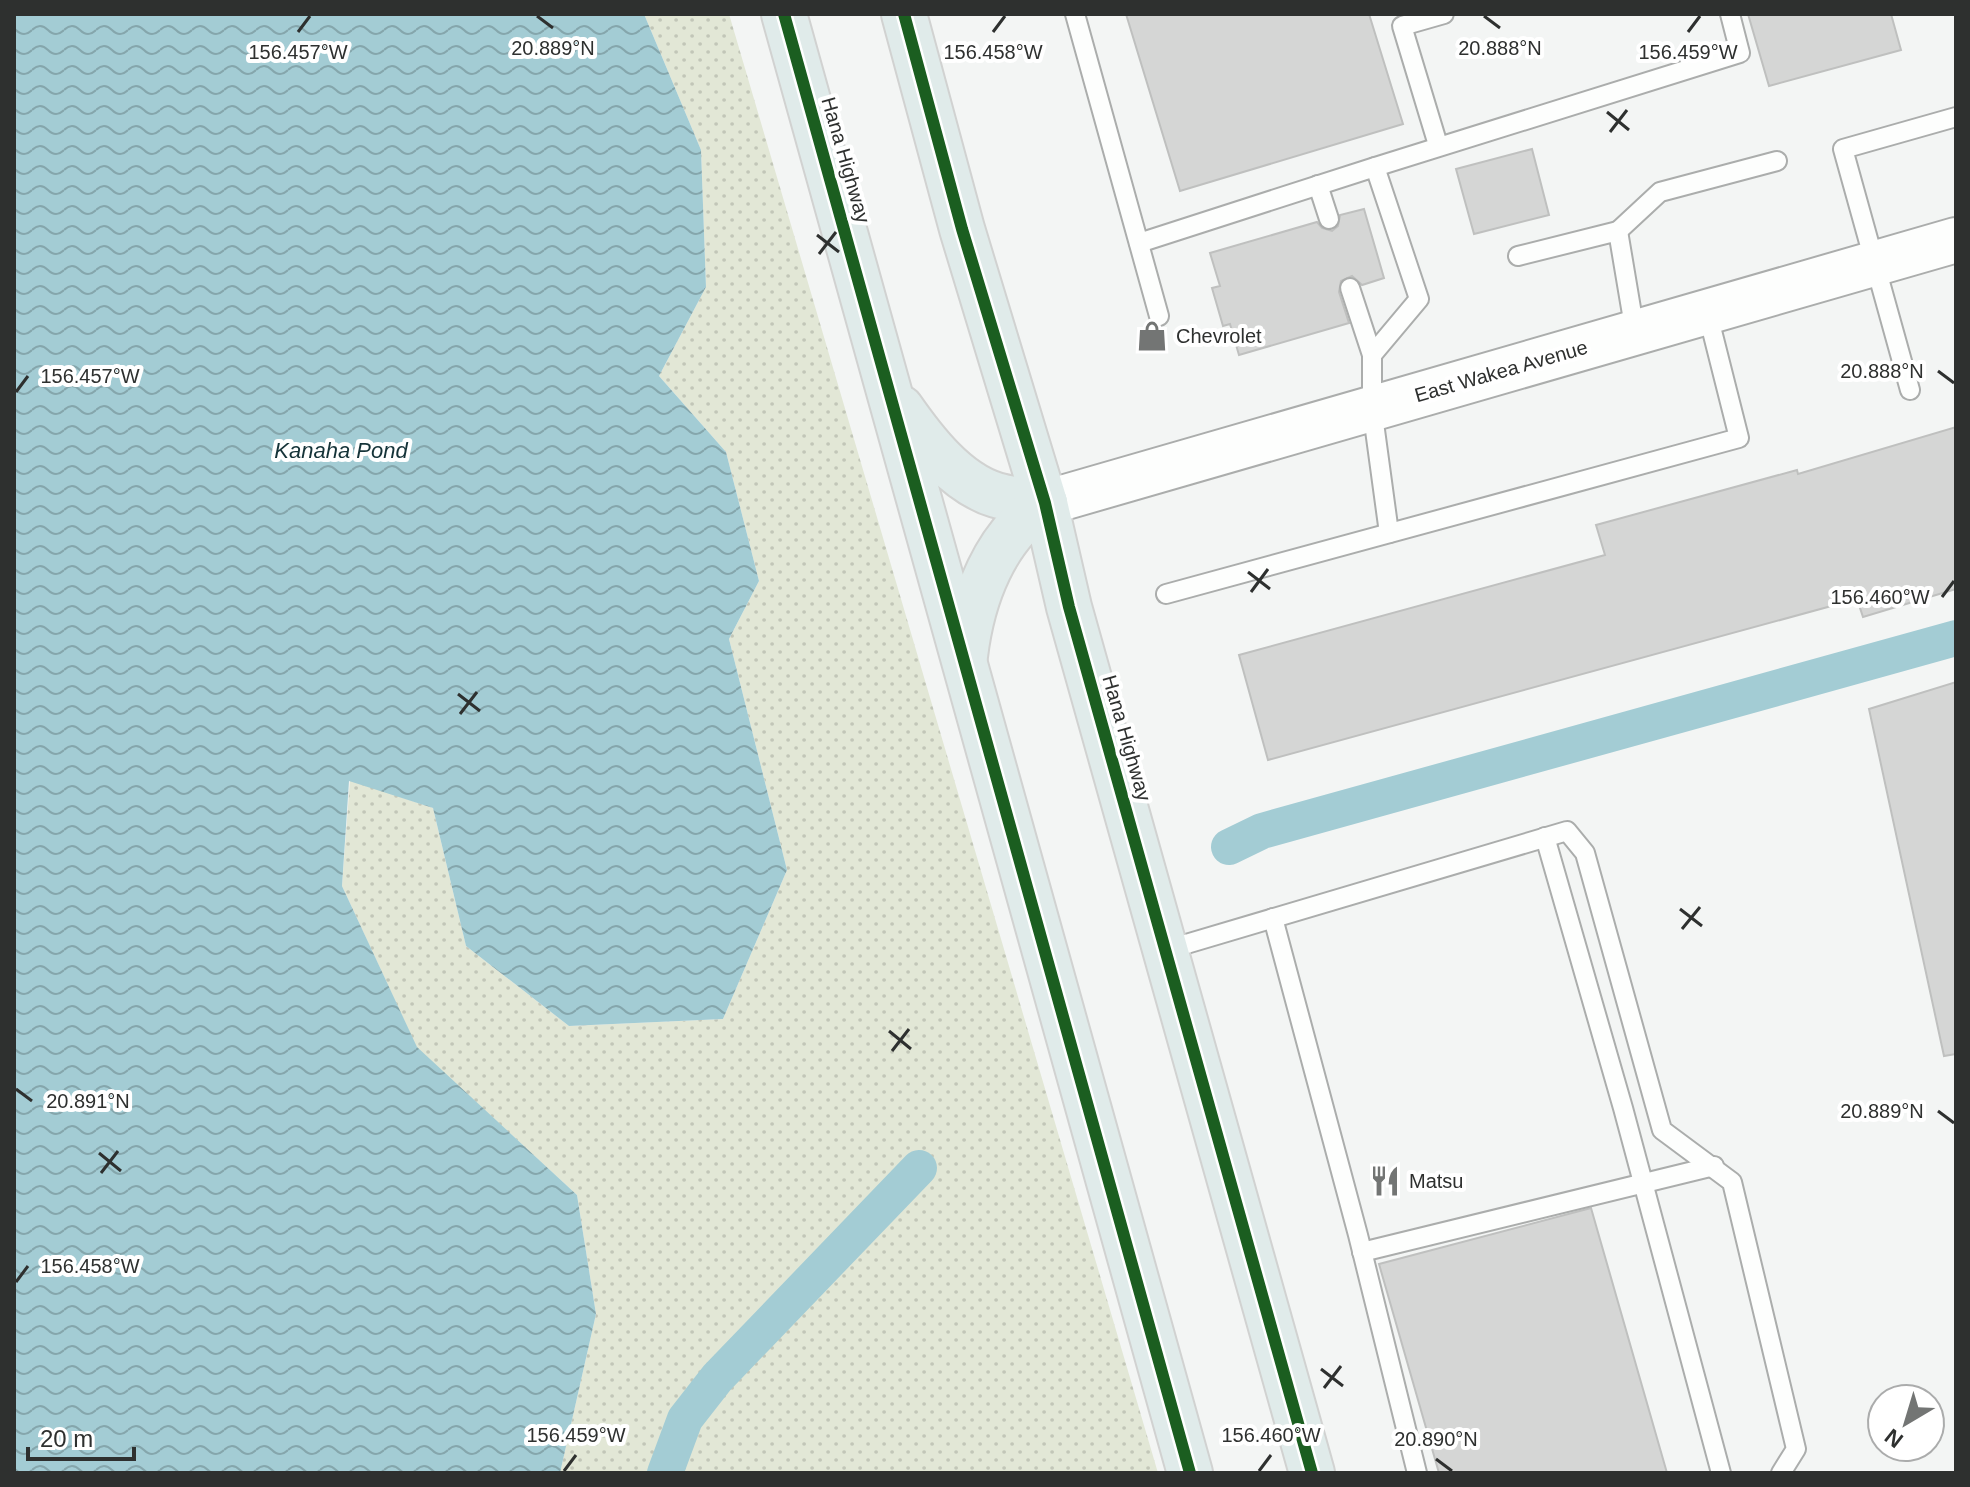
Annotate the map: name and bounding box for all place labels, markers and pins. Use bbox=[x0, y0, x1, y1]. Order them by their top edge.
shop icon: Chevrolet bbox=[1135, 319, 1169, 353]
place label: Chevrolet bbox=[1176, 325, 1262, 347]
restaurant icon: Matsu bbox=[1368, 1164, 1402, 1198]
place label: Matsu bbox=[1409, 1170, 1463, 1192]

